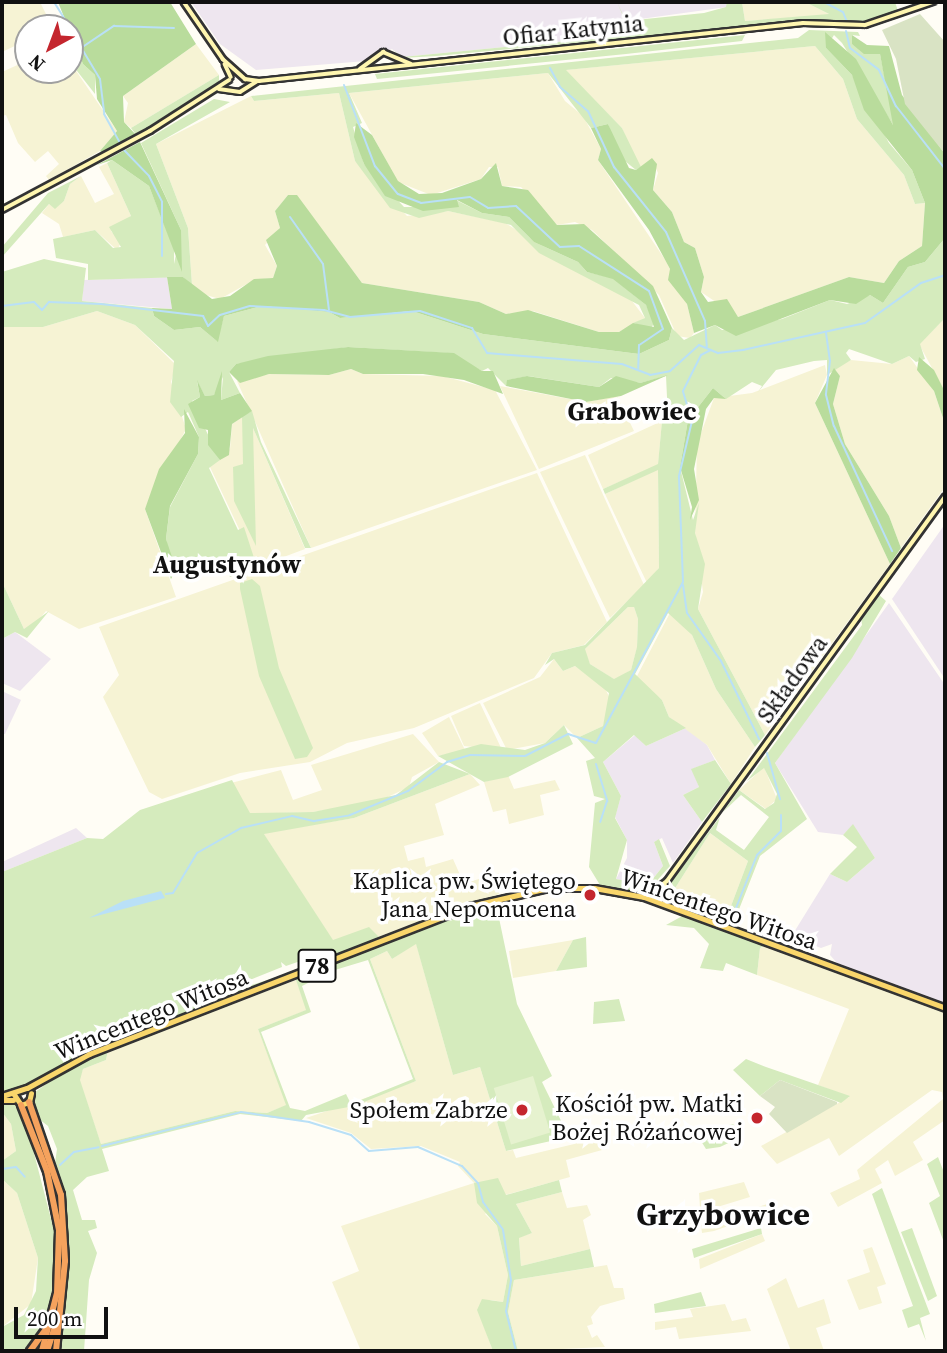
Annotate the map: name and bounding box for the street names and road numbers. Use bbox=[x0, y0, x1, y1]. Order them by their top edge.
street label: Ofiar Katynia bbox=[501, 8, 645, 52]
street label: Składowa bbox=[751, 630, 833, 728]
street label: Wincentego Witosa bbox=[616, 862, 822, 956]
road number: 78 bbox=[296, 946, 338, 986]
street label: Wincentego Witosa bbox=[50, 962, 252, 1066]

